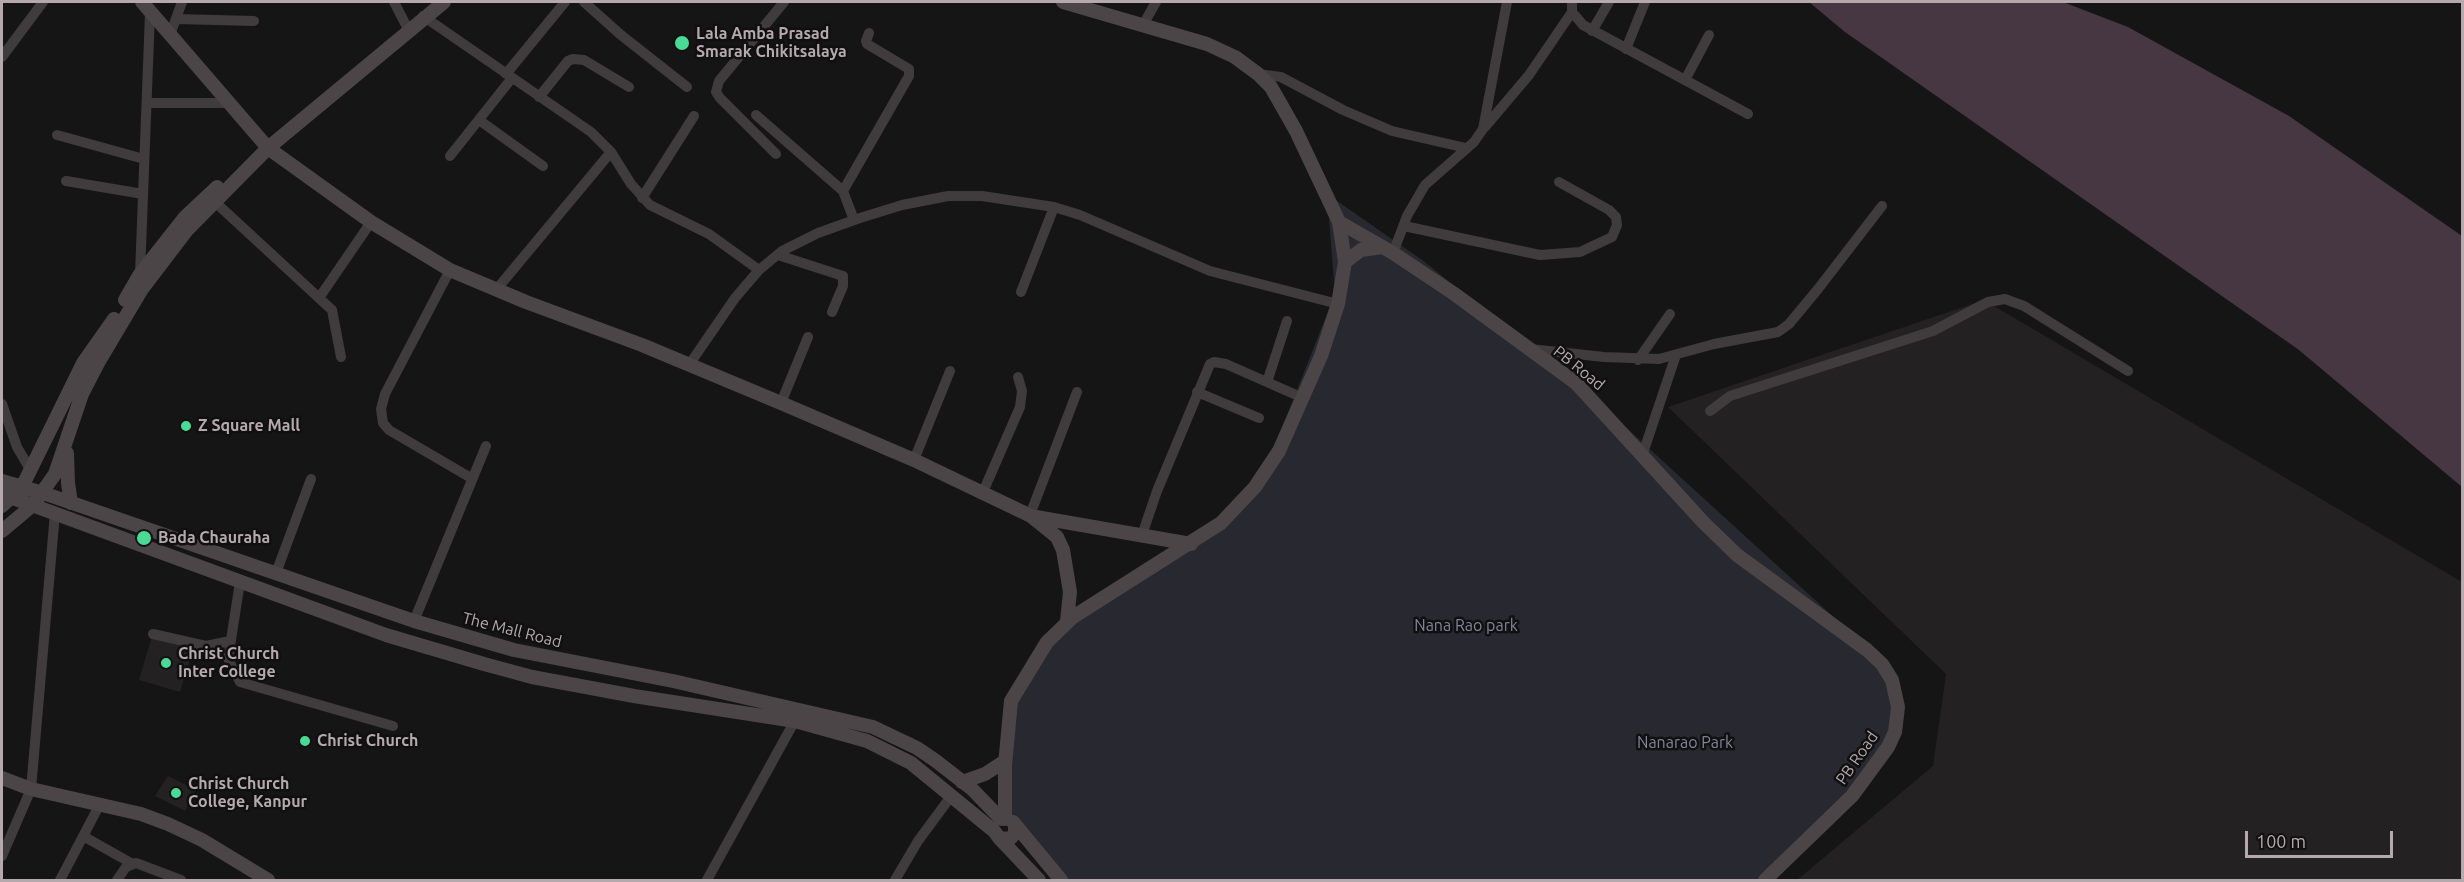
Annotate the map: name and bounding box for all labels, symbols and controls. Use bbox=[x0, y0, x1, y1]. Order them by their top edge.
place label: Lala Amba Prasad Smarak Chikitsalaya bbox=[696, 24, 847, 62]
marker: Lala Amba Prasad Smarak Chikitsalaya bbox=[673, 34, 691, 52]
street label: PB Road bbox=[1550, 342, 1608, 394]
place label: Z Square Mall bbox=[198, 416, 300, 436]
marker: Z Square Mall bbox=[179, 419, 193, 433]
place label: Bada Chauraha bbox=[158, 528, 270, 548]
marker: Bada Chauraha bbox=[135, 529, 153, 547]
street label: The Mall Road bbox=[460, 608, 564, 652]
park label: Nana Rao park bbox=[1414, 616, 1518, 636]
place label: Christ Church Inter College bbox=[178, 644, 279, 682]
marker: Christ Church Inter College bbox=[159, 656, 173, 670]
street label: PB Road bbox=[1832, 728, 1882, 788]
place label: Christ Church bbox=[317, 731, 418, 751]
park label: Nanarao Park bbox=[1637, 733, 1733, 753]
marker: Christ Church bbox=[298, 734, 312, 748]
place label: Christ Church College, Kanpur bbox=[188, 774, 307, 812]
marker: Christ Church College, Kanpur bbox=[169, 786, 183, 800]
scale bar bbox=[2248, 819, 2396, 857]
text: 100 m bbox=[2256, 831, 2306, 851]

